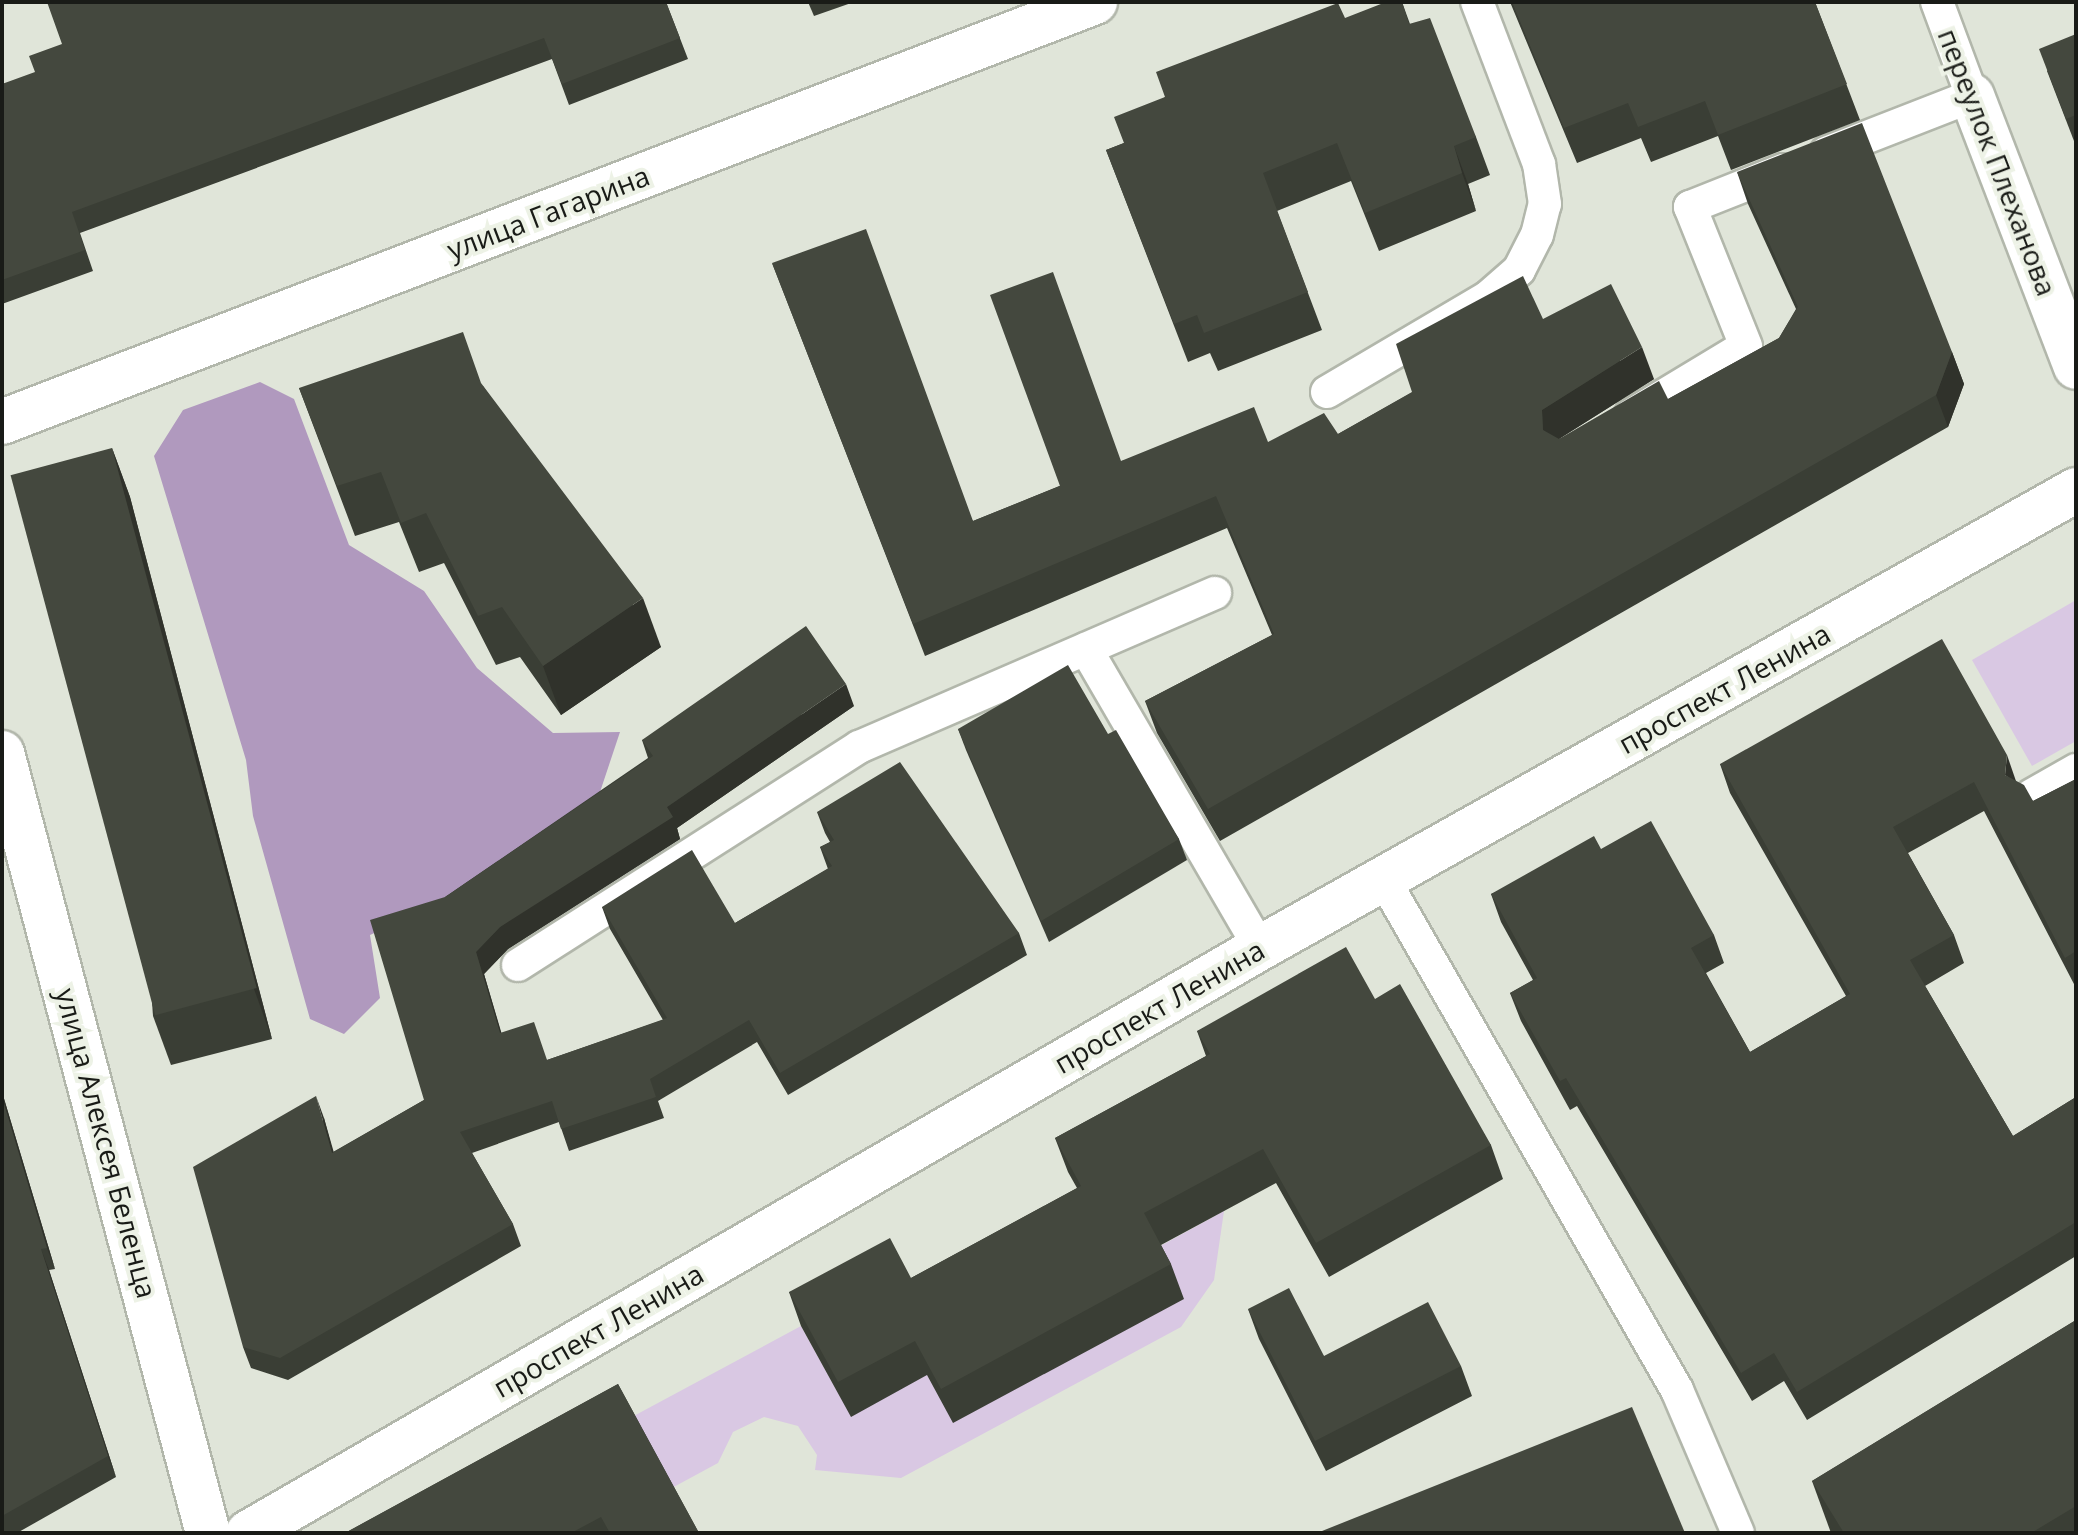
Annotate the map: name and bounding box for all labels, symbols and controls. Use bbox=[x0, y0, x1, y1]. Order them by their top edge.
street label: переулок Плеханова bbox=[1932, 24, 2064, 300]
street label: улица Гагарина bbox=[442, 158, 654, 266]
street label: проспект Ленина bbox=[1612, 616, 1836, 760]
street label: проспект Ленина bbox=[1048, 932, 1270, 1080]
street label: улица Алексея Беленца bbox=[49, 984, 165, 1302]
street label: проспект Ленина bbox=[487, 1256, 709, 1404]

